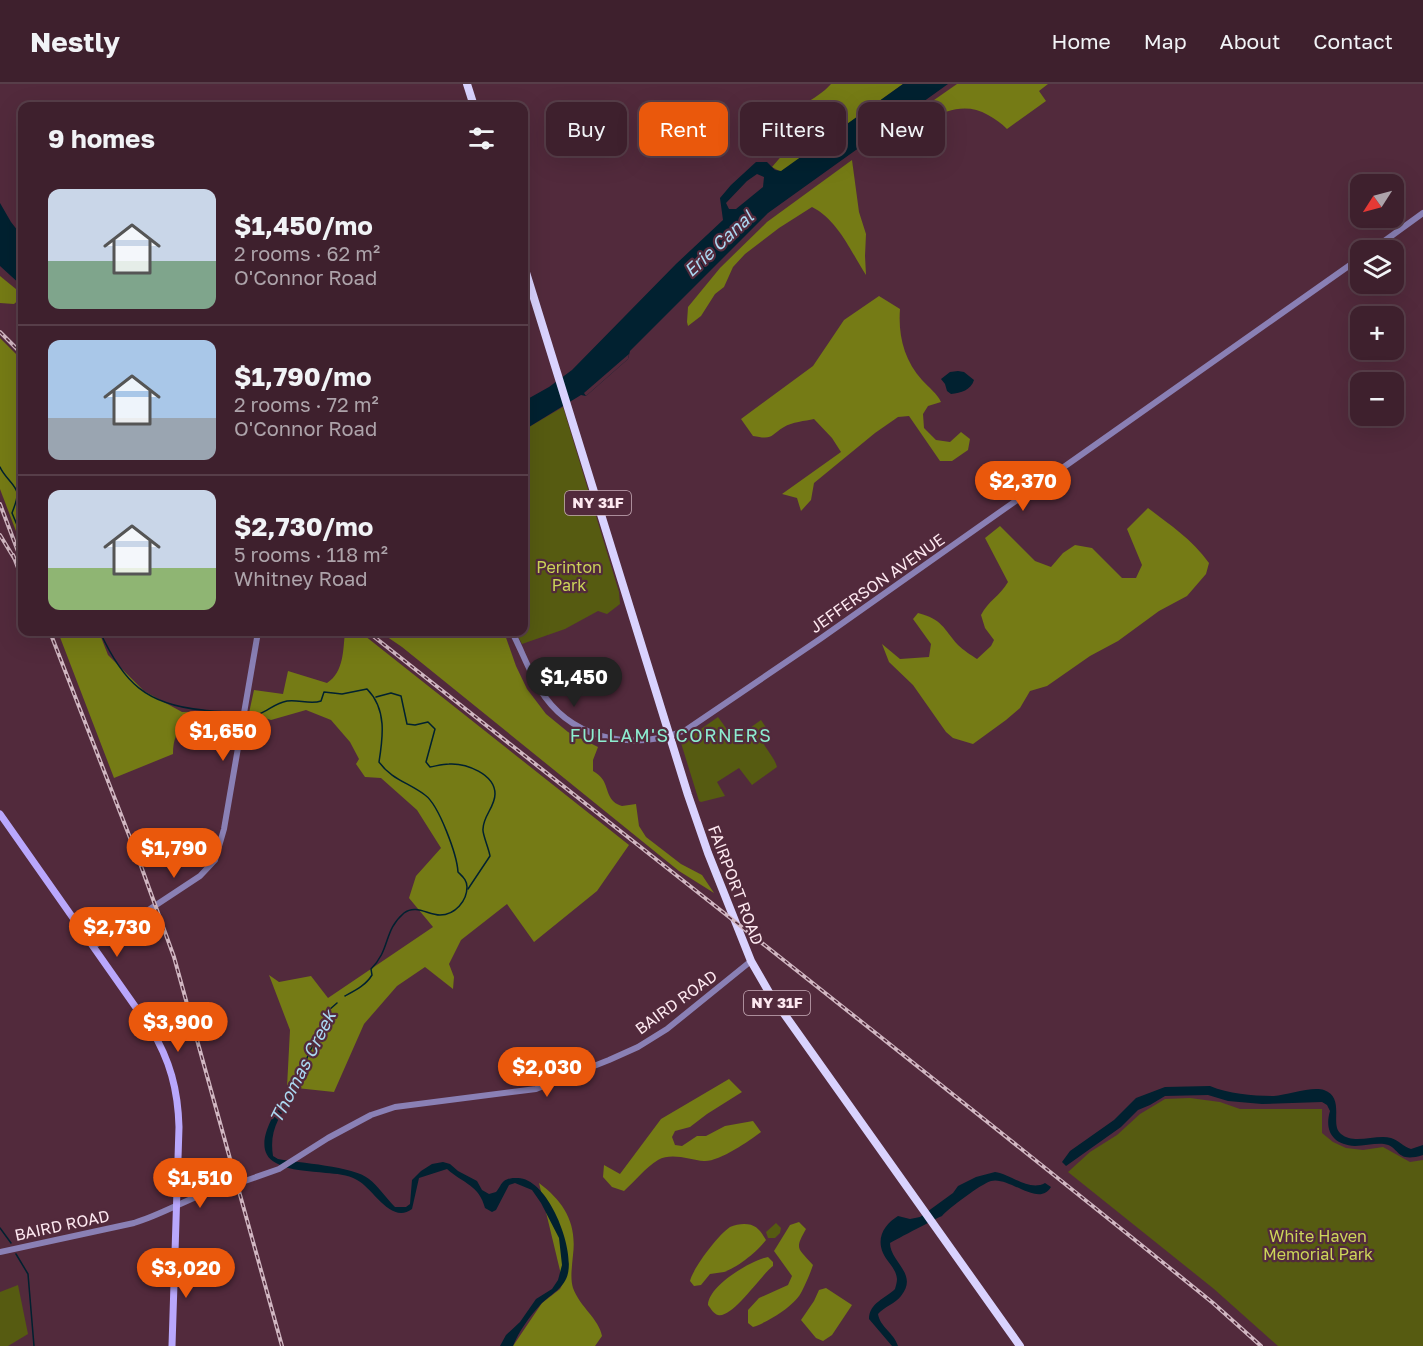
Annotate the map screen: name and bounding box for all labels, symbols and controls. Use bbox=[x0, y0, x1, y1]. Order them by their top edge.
text: Nestly bbox=[30, 25, 120, 58]
text: Home bbox=[1051, 28, 1111, 54]
text: Map bbox=[1144, 28, 1187, 54]
text: About bbox=[1220, 28, 1280, 54]
text: Contact bbox=[1313, 28, 1393, 54]
chip: Buy bbox=[546, 102, 627, 156]
chip: Rent bbox=[639, 102, 728, 156]
chip: Filters bbox=[740, 102, 846, 156]
chip: New bbox=[858, 102, 945, 156]
icon: filters bbox=[465, 122, 498, 155]
text: 9 homes bbox=[48, 123, 155, 154]
north arrow bbox=[1350, 174, 1404, 228]
map controls bbox=[1350, 174, 1404, 426]
water label: Erie Canal bbox=[679, 205, 759, 281]
text: $1,450/mo bbox=[234, 210, 373, 241]
icon: home bbox=[96, 213, 168, 285]
button: layers bbox=[1350, 240, 1404, 294]
text: 2 rooms · 62 m² bbox=[234, 241, 380, 265]
text: O'Connor Road bbox=[234, 265, 377, 289]
button: + bbox=[1350, 306, 1404, 360]
text: $1,790/mo bbox=[234, 361, 372, 392]
icon: home bbox=[96, 364, 168, 436]
button: − bbox=[1350, 372, 1404, 426]
text: 2 rooms · 72 m² bbox=[234, 392, 379, 416]
text: O'Connor Road bbox=[234, 416, 377, 440]
pin: $2,370 bbox=[974, 461, 1072, 512]
text: $2,370 bbox=[989, 468, 1057, 492]
road number: NY 31F bbox=[565, 491, 631, 515]
text: $2,730/mo bbox=[234, 511, 373, 542]
icon: home bbox=[96, 514, 168, 586]
street label: JEFFERSON AVENUE bbox=[806, 529, 948, 637]
text: 5 rooms · 118 m² bbox=[234, 542, 388, 566]
park label: Perinton Park bbox=[536, 557, 602, 595]
text: Whitney Road bbox=[234, 566, 368, 590]
pin: $1,450 bbox=[525, 657, 623, 708]
text: $1,450 bbox=[540, 664, 608, 688]
pin: $1,650 bbox=[174, 711, 272, 762]
text: $1,650 bbox=[189, 718, 257, 742]
district label: FULLAM'S CORNERS bbox=[570, 724, 772, 746]
street label: FAIRPORT ROAD bbox=[704, 822, 768, 948]
pin: $1,790 bbox=[125, 828, 223, 879]
text: $1,790 bbox=[141, 835, 207, 859]
pin: $2,730 bbox=[68, 907, 166, 958]
text: $2,730 bbox=[83, 914, 151, 938]
street label: BAIRD ROAD bbox=[631, 966, 721, 1038]
road number: NY 31F bbox=[744, 991, 810, 1015]
pin: $3,900 bbox=[129, 1002, 227, 1053]
water label: Thomas Creek bbox=[264, 1005, 341, 1126]
text: $3,900 bbox=[143, 1009, 213, 1033]
pin: $2,030 bbox=[498, 1047, 596, 1098]
text: $2,030 bbox=[512, 1054, 582, 1078]
pin: $1,510 bbox=[151, 1158, 249, 1209]
text: $1,510 bbox=[167, 1165, 233, 1189]
street label: BAIRD ROAD bbox=[13, 1205, 111, 1245]
park label: White Haven Memorial Park bbox=[1263, 1226, 1373, 1264]
pin: $3,020 bbox=[137, 1248, 235, 1299]
text: $3,020 bbox=[151, 1255, 221, 1279]

